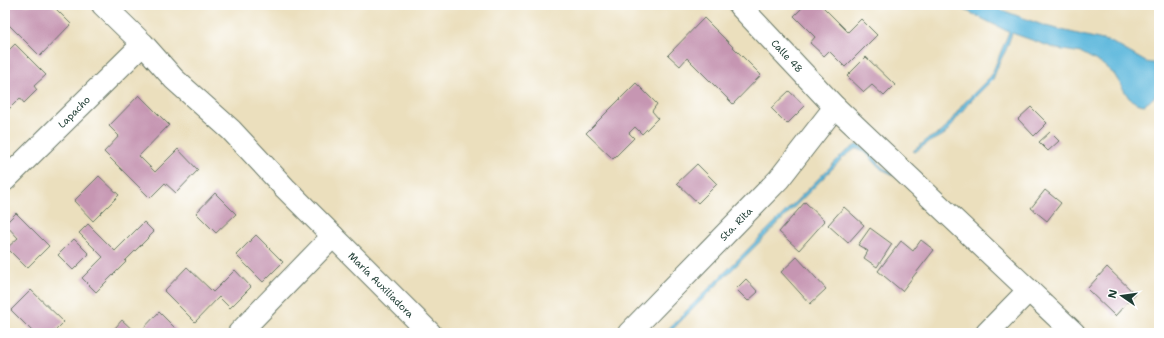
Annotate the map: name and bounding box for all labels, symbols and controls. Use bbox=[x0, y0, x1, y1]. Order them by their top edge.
street label: Calle 48 bbox=[768, 37, 806, 75]
street label: Lapacho bbox=[55, 93, 93, 131]
street label: Sta. Rita bbox=[717, 204, 756, 244]
street label: María Auxiliadora bbox=[345, 249, 417, 321]
north arrow bbox=[1102, 276, 1142, 316]
text: N bbox=[1104, 288, 1121, 300]

